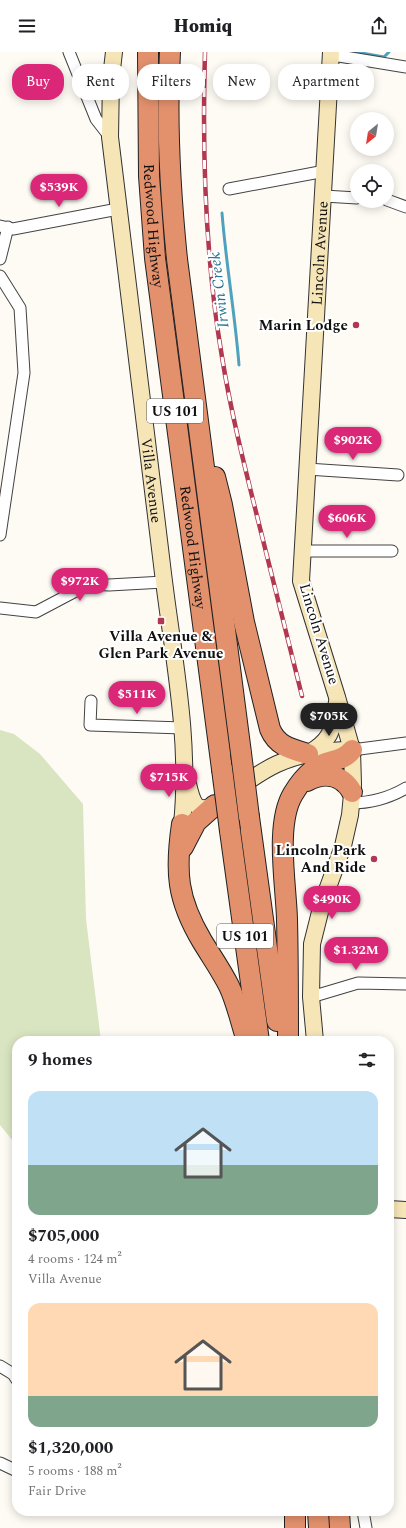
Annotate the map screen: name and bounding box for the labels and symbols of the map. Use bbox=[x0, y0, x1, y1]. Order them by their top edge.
north arrow bbox=[350, 112, 394, 156]
street label: Redwood Highway bbox=[137, 164, 170, 290]
pin: $539K bbox=[31, 174, 87, 208]
street label: Lincoln Avenue bbox=[305, 200, 334, 306]
water label: Irwin Creek bbox=[202, 250, 236, 329]
place label: Marin Lodge bbox=[259, 314, 348, 337]
marker: Marin Lodge bbox=[351, 320, 361, 330]
road number: US 101 bbox=[147, 399, 203, 423]
pin: $902K bbox=[325, 427, 381, 461]
street label: Villa Avenue bbox=[135, 437, 168, 524]
street label: Redwood Highway bbox=[173, 484, 213, 611]
pin: $606K bbox=[319, 505, 375, 539]
pin: $972K bbox=[52, 568, 108, 602]
street label: Lincoln Avenue bbox=[293, 581, 345, 687]
marker: Villa Avenue & Glen Park Avenue bbox=[156, 616, 166, 626]
place label: Villa Avenue & Glen Park Avenue bbox=[99, 625, 223, 665]
pin: $511K bbox=[109, 681, 165, 715]
pin: $705K bbox=[301, 703, 357, 737]
pin: $715K bbox=[141, 764, 197, 798]
place label: Lincoln Park And Ride bbox=[276, 839, 366, 879]
marker: Lincoln Park And Ride bbox=[369, 854, 379, 864]
pin: $490K bbox=[304, 886, 360, 920]
road number: US 101 bbox=[217, 924, 273, 948]
pin: $1.32M bbox=[323, 937, 389, 971]

